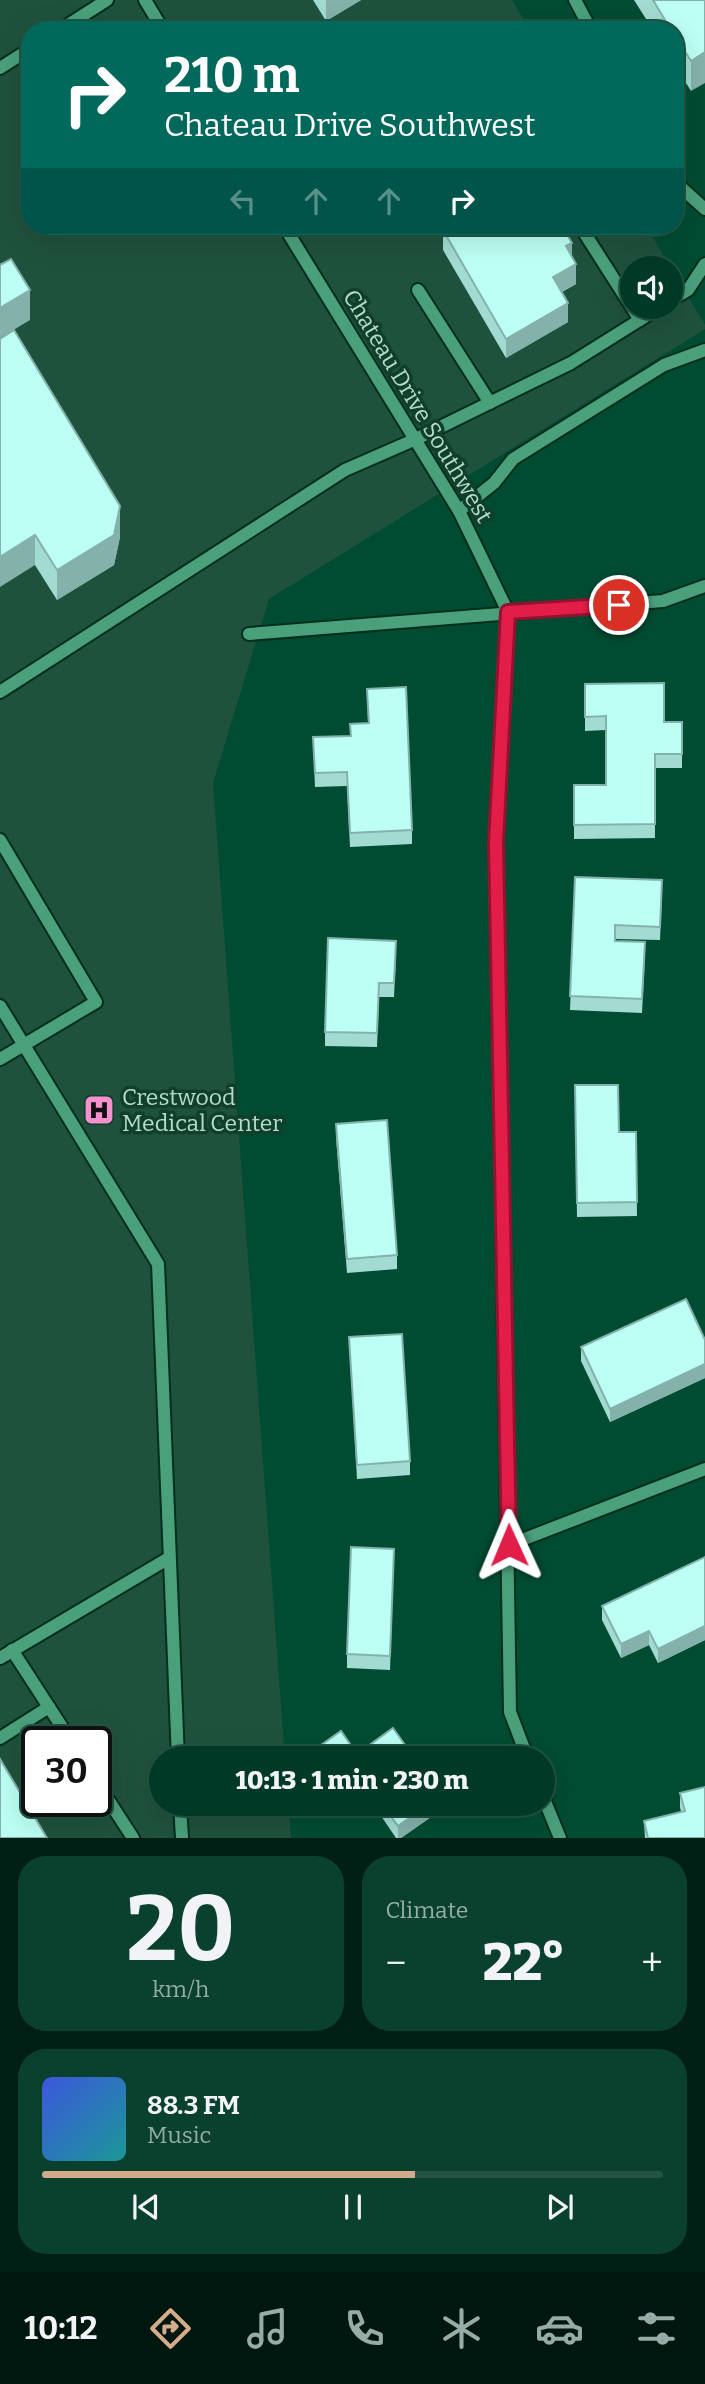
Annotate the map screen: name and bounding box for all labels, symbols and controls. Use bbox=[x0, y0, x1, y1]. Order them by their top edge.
text: 210 m bbox=[164, 46, 299, 105]
icon: right bbox=[49, 49, 140, 140]
text: Chateau Drive Southwest bbox=[164, 106, 536, 144]
icon: left bbox=[224, 182, 262, 220]
icon: ahead bbox=[297, 182, 335, 220]
icon: ahead bbox=[370, 182, 408, 220]
icon: right bbox=[443, 182, 481, 220]
map controls bbox=[620, 256, 683, 319]
button: sound bbox=[620, 256, 683, 319]
street label: Chateau Drive Southwest bbox=[337, 284, 499, 528]
pin bbox=[589, 575, 649, 635]
icon: arrive bbox=[600, 586, 638, 624]
place label: Crestwood Medical Center bbox=[122, 1083, 282, 1137]
hospital icon: Crestwood Medical Center bbox=[82, 1093, 116, 1127]
position arrow bbox=[472, 1508, 546, 1582]
speed limit sign: 30 bbox=[21, 1726, 112, 1817]
text: 10:13 · 1 min · 230 m bbox=[236, 1765, 468, 1796]
text: 20 bbox=[126, 1875, 235, 1984]
text: Climate bbox=[386, 1896, 468, 1924]
text: 22° bbox=[483, 1931, 565, 1994]
text: − bbox=[386, 1940, 406, 1986]
text: + bbox=[641, 1940, 663, 1986]
text: km/h bbox=[152, 1975, 209, 2003]
text: 88.3 FM bbox=[147, 2090, 240, 2121]
text: Music bbox=[147, 2121, 211, 2149]
icon: previous bbox=[127, 2188, 165, 2226]
icon: pause bbox=[334, 2188, 372, 2226]
icon: next bbox=[541, 2188, 579, 2226]
icon: directions bbox=[146, 2304, 195, 2353]
icon: music bbox=[243, 2304, 292, 2353]
icon: phone bbox=[340, 2304, 389, 2353]
icon: climate bbox=[437, 2304, 486, 2353]
icon: car bbox=[535, 2304, 584, 2353]
icon: filters bbox=[632, 2304, 681, 2353]
text: 10:12 bbox=[24, 2309, 98, 2347]

